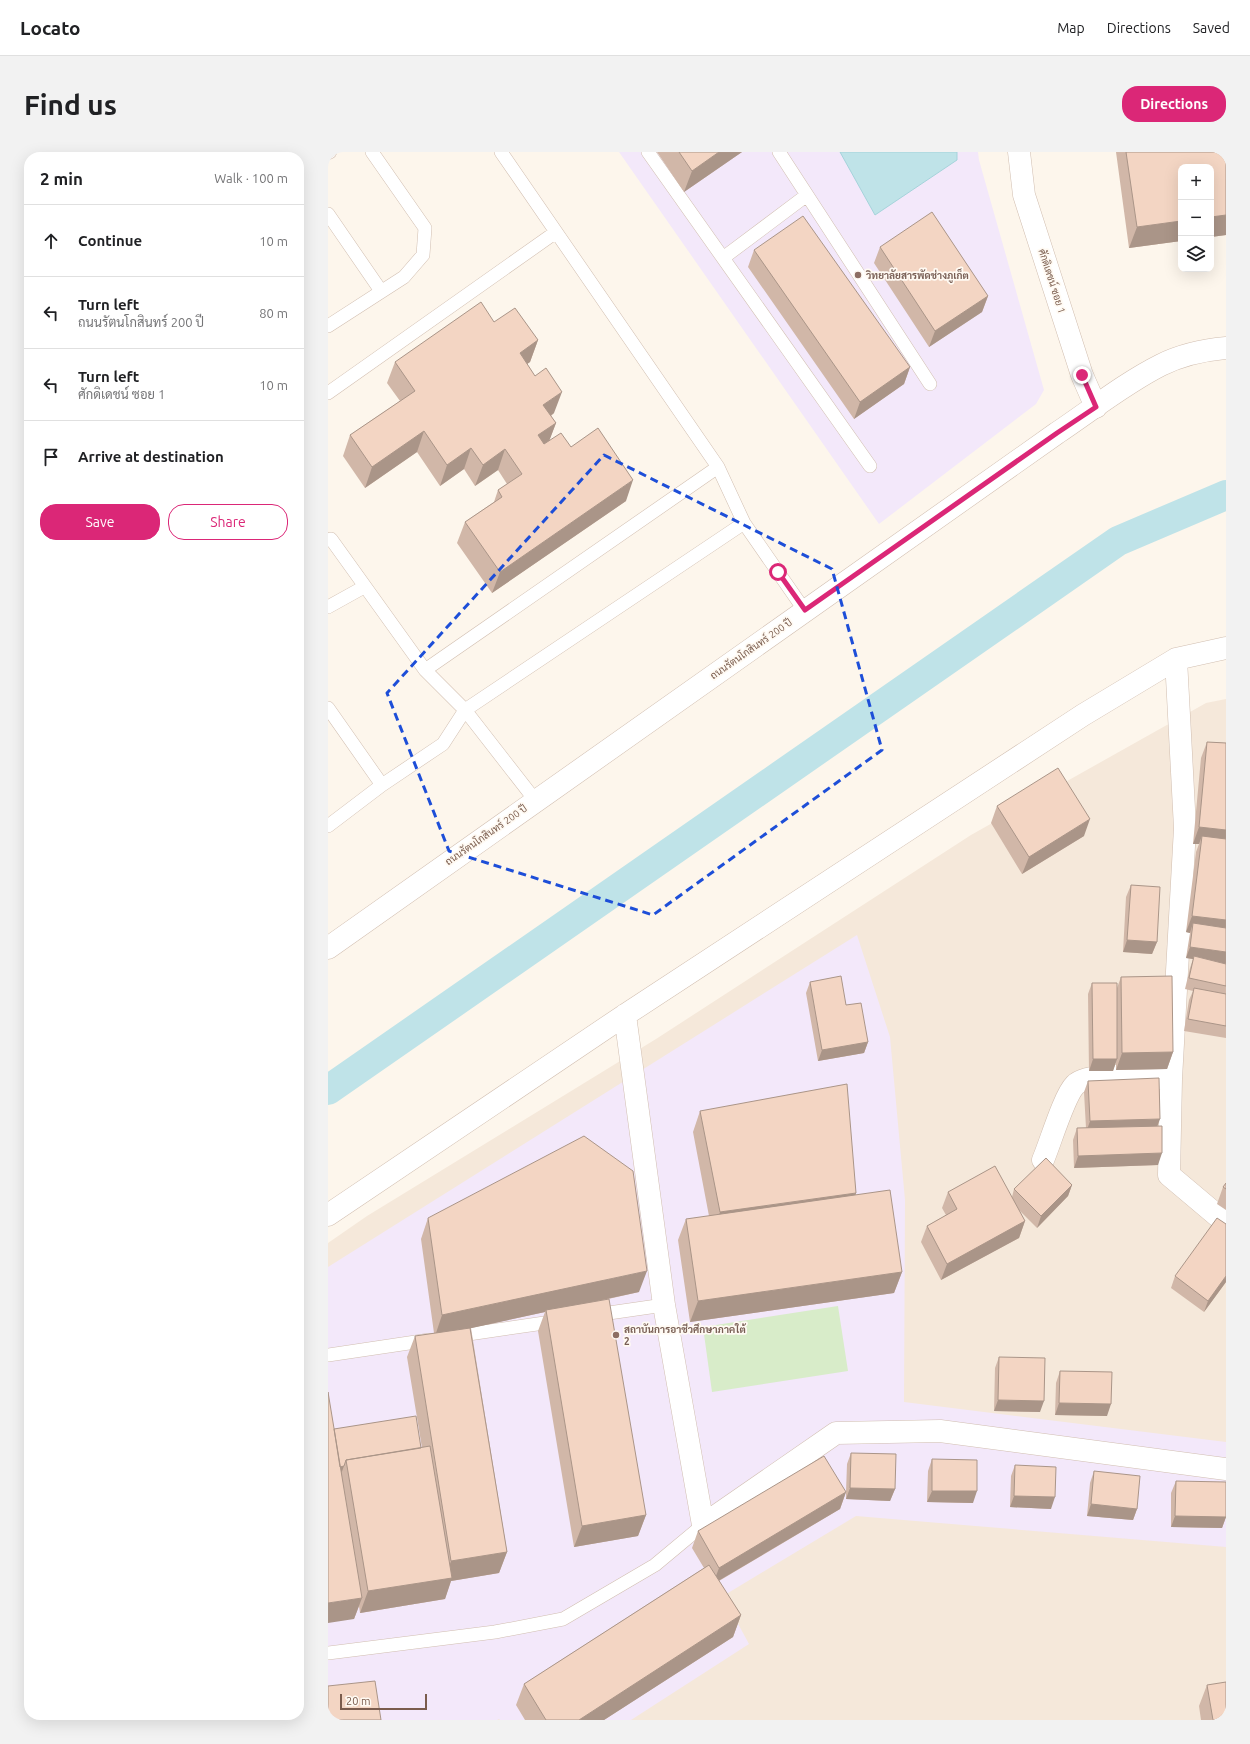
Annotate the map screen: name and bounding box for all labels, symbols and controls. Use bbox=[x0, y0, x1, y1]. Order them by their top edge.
text: Locato bbox=[20, 17, 81, 39]
text: Map bbox=[1057, 20, 1085, 36]
text: Directions bbox=[1107, 20, 1171, 36]
text: Saved bbox=[1193, 20, 1230, 36]
button: Directions bbox=[1122, 86, 1226, 122]
text: Find us bbox=[24, 89, 117, 120]
map controls bbox=[1178, 164, 1214, 272]
button: + bbox=[1178, 164, 1214, 200]
text: 2 min bbox=[40, 169, 83, 188]
text: Walk · 100 m bbox=[214, 171, 288, 185]
button: − bbox=[1178, 200, 1214, 236]
icon: ahead bbox=[40, 230, 62, 252]
text: Continue bbox=[78, 232, 142, 249]
text: 10 m bbox=[259, 234, 288, 248]
button: layers bbox=[1178, 236, 1214, 272]
street label: ศักดิเดชน์ ซอย 1 bbox=[1036, 247, 1070, 315]
place label: วิทยาลัยสารพัดช่างภูเก็ต bbox=[865, 268, 969, 283]
marker: วิทยาลัยสารพัดช่างภูเก็ต bbox=[853, 270, 863, 280]
text: Turn left bbox=[78, 296, 139, 313]
icon: left bbox=[40, 302, 62, 324]
text: 80 m bbox=[259, 306, 288, 320]
text: ถนนรัตนโกสินทร์ 200 ปี bbox=[78, 315, 204, 329]
route end bbox=[1073, 366, 1091, 384]
text: Turn left bbox=[78, 368, 139, 385]
icon: left bbox=[40, 374, 62, 396]
text: 10 m bbox=[259, 378, 288, 392]
text: ศักดิเดชน์ ซอย 1 bbox=[78, 387, 165, 401]
icon: arrive bbox=[40, 446, 62, 468]
text: Arrive at destination bbox=[78, 448, 224, 465]
button: Save bbox=[40, 504, 160, 540]
button: Share bbox=[168, 504, 288, 540]
route start bbox=[769, 563, 787, 581]
street label: ถนนรัตนโกสินทร์ 200 ปี bbox=[707, 615, 794, 681]
street label: ถนนรัตนโกสินทร์ 200 ปี bbox=[442, 801, 529, 867]
place label: สถาบันการอาชีวศึกษาภาคใต้ 2 bbox=[624, 1323, 747, 1347]
marker: สถาบันการอาชีวศึกษาภาคใต้ 2 bbox=[611, 1330, 621, 1340]
scale bar bbox=[340, 1692, 427, 1711]
text: 20 m bbox=[346, 1695, 370, 1707]

